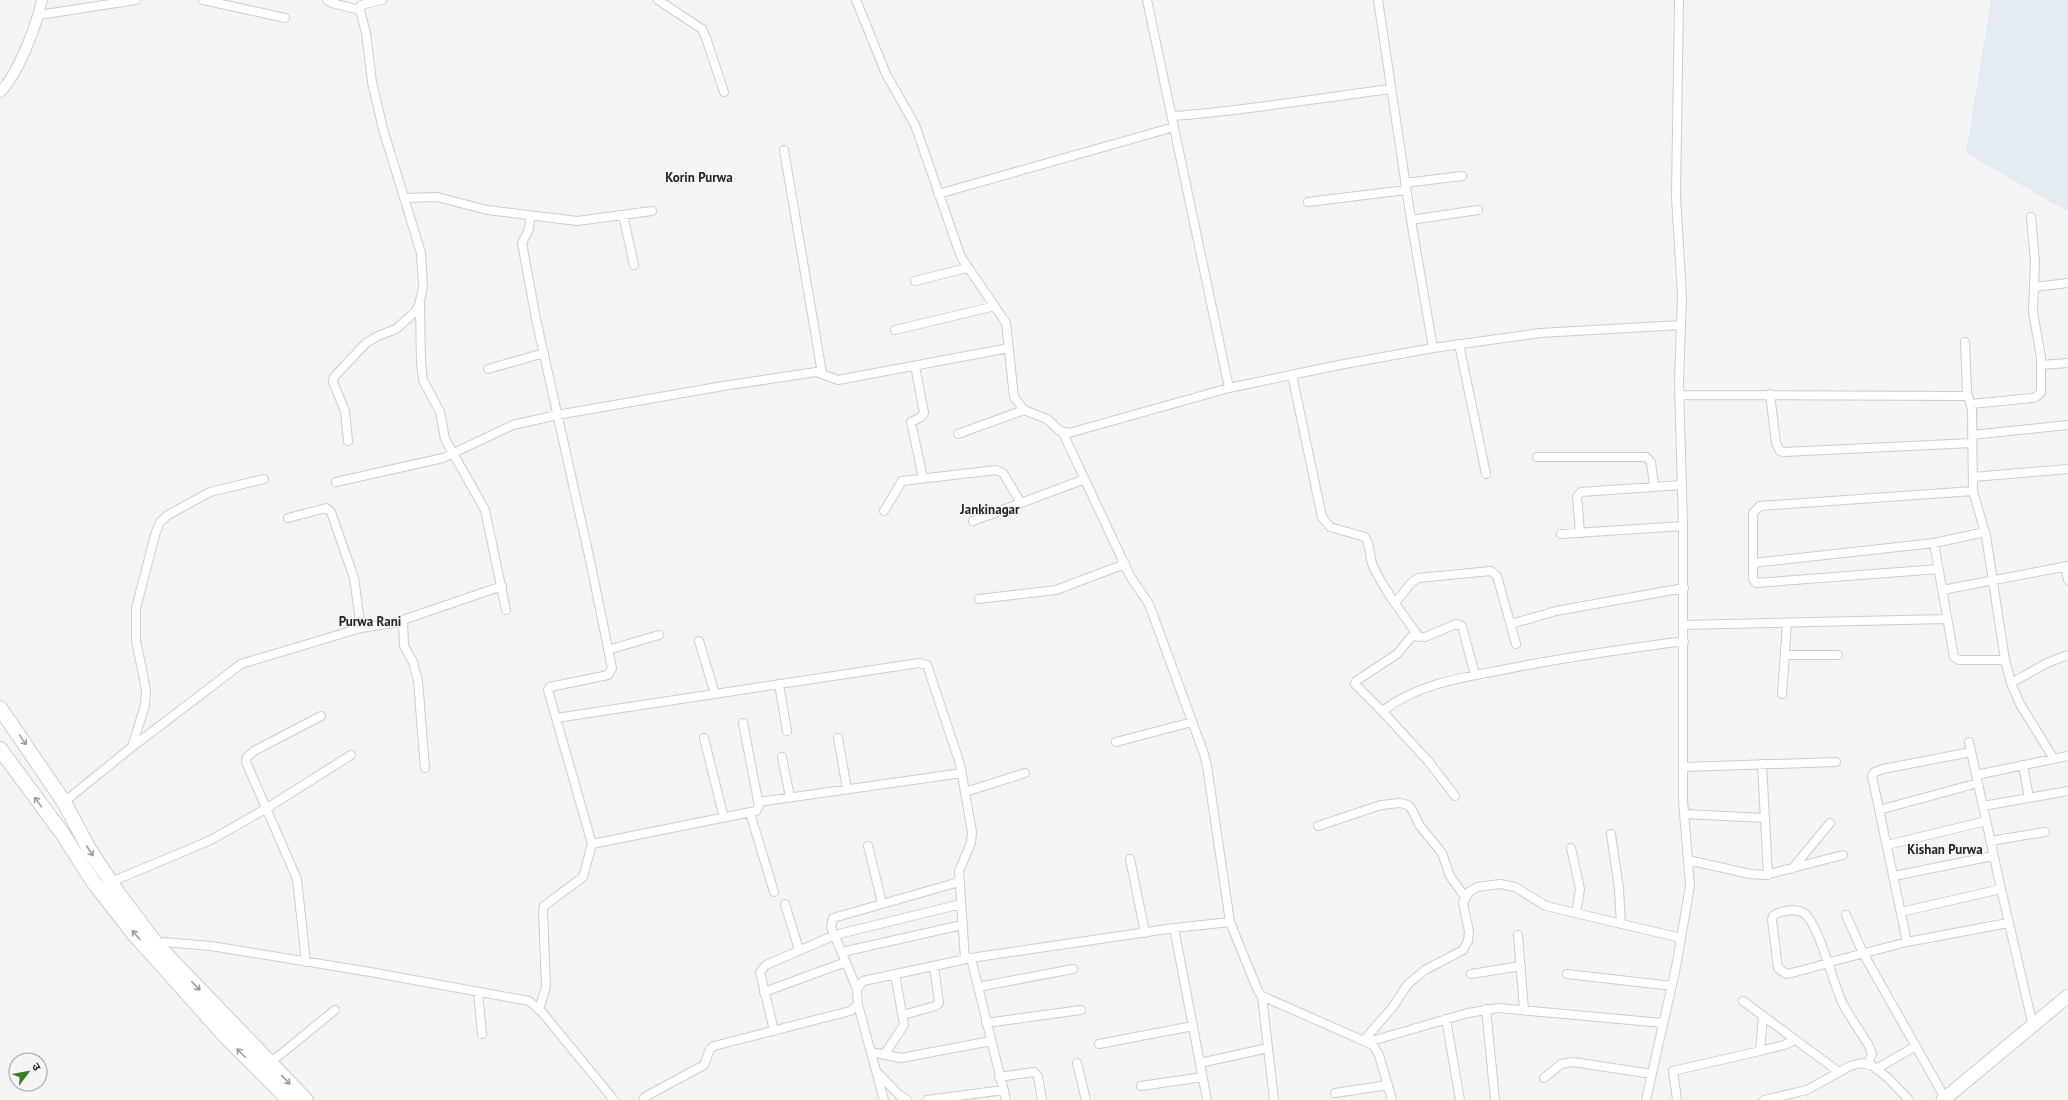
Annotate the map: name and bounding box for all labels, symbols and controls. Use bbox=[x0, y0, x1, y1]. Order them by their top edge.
district label: Korin Purwa bbox=[665, 169, 733, 186]
district label: Jankinagar bbox=[959, 501, 1020, 518]
district label: Purwa Rani bbox=[339, 613, 401, 630]
one-way arrow bbox=[19, 734, 27, 745]
one-way arrow bbox=[34, 797, 42, 808]
district label: Kishan Purwa bbox=[1907, 841, 1983, 858]
one-way arrow bbox=[87, 845, 95, 857]
one-way arrow bbox=[131, 930, 140, 940]
one-way arrow bbox=[191, 981, 201, 991]
one-way arrow bbox=[236, 1048, 246, 1057]
north arrow bbox=[8, 1052, 48, 1092]
text: उ bbox=[29, 1060, 44, 1074]
one-way arrow bbox=[281, 1075, 291, 1085]

